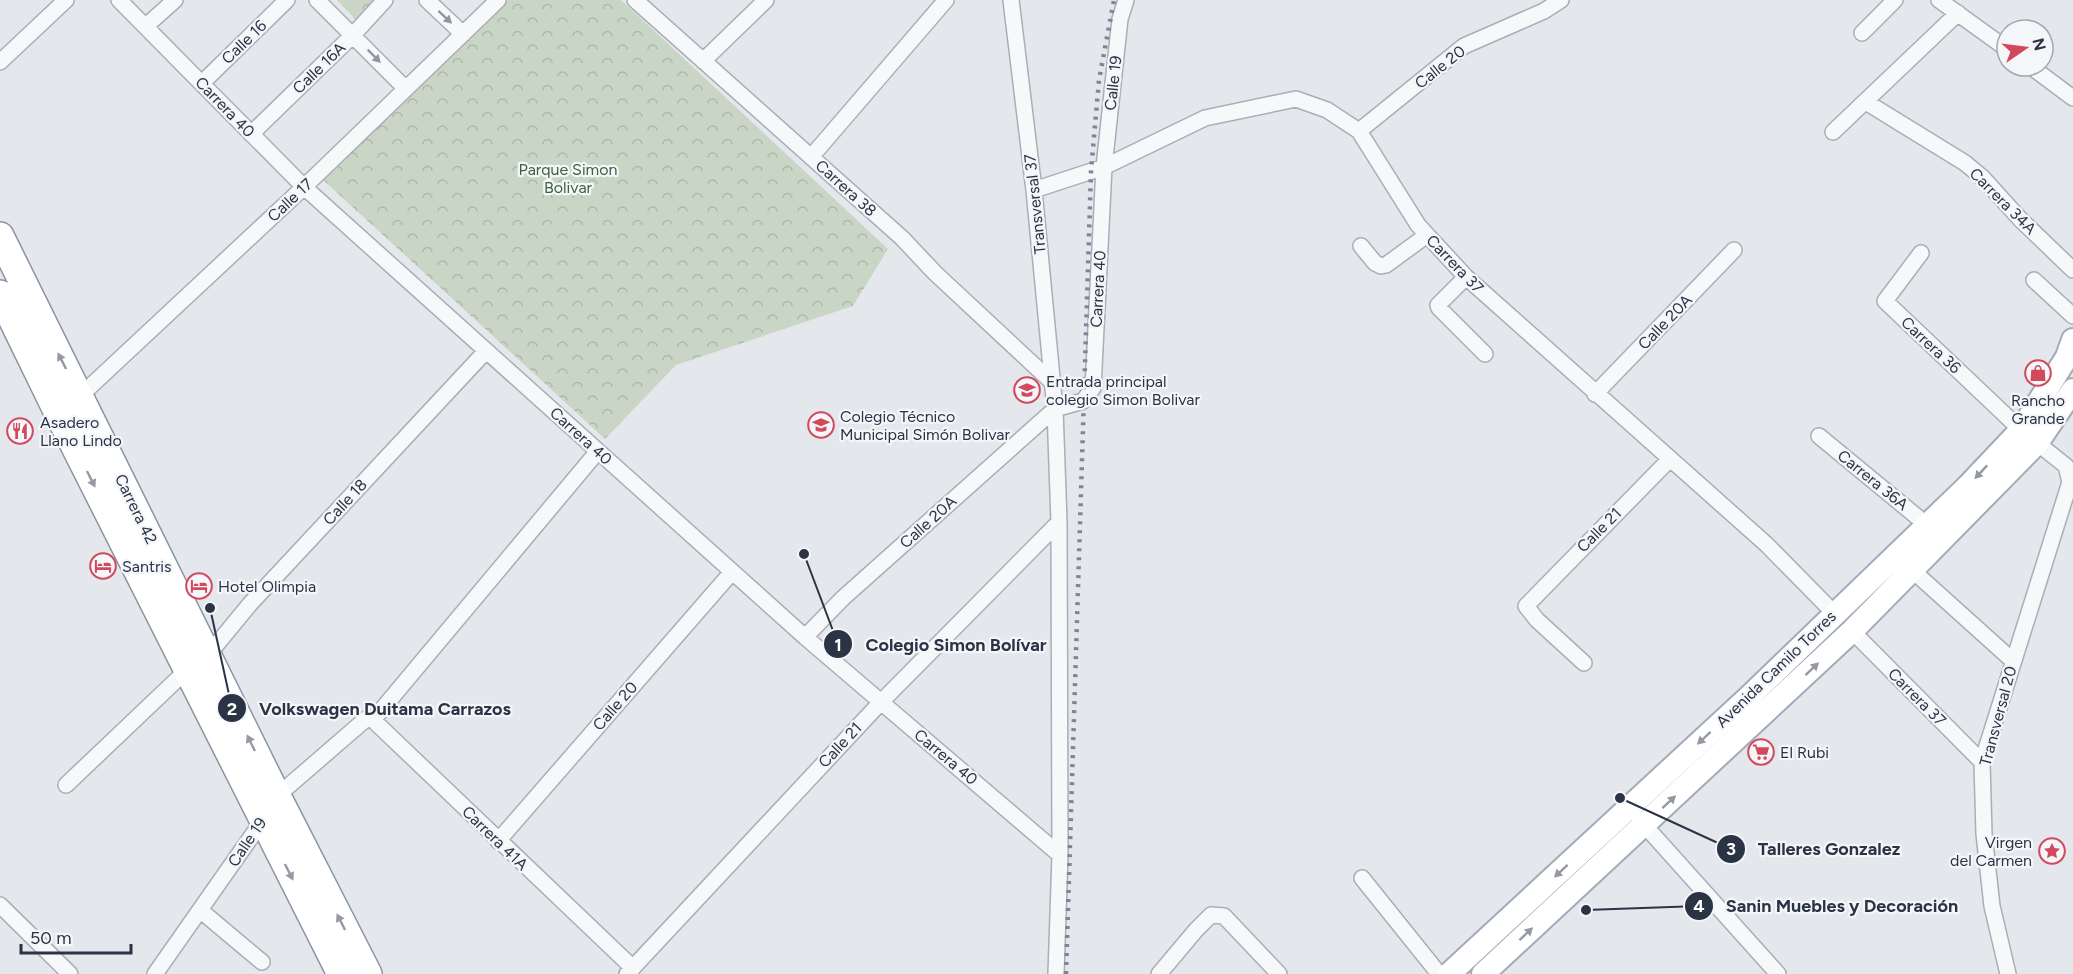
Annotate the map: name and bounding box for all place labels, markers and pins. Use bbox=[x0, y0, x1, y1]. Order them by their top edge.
shop icon: Rancho Grande bbox=[2023, 358, 2053, 388]
place label: Entrada principal colegio Simon Bolivar bbox=[1046, 372, 1200, 409]
school or university icon: Entrada principal colegio Simon Bolivar bbox=[1012, 375, 1042, 405]
place label: Rancho Grande bbox=[2011, 391, 2065, 428]
place label: Colegio Técnico Municipal Simón Bolivar bbox=[840, 407, 1010, 444]
school or university icon: Colegio Técnico Municipal Simón Bolivar bbox=[806, 410, 836, 440]
place label: Asadero Llano Lindo bbox=[40, 413, 122, 450]
restaurant icon: Asadero Llano Lindo bbox=[5, 416, 35, 446]
hotel icon: Santris bbox=[88, 551, 118, 581]
place label: Santris bbox=[122, 557, 172, 576]
hotel icon: Hotel Olimpia bbox=[184, 571, 214, 601]
place label: Hotel Olimpia bbox=[218, 577, 316, 596]
callout: Colegio Simon Bolívar bbox=[823, 626, 1058, 662]
callout: Volkswagen Duitama Carrazos bbox=[217, 690, 523, 726]
supermarket icon: El Rubi bbox=[1746, 737, 1776, 767]
place label: El Rubi bbox=[1780, 743, 1829, 762]
callout: Talleres Gonzalez bbox=[1716, 831, 1912, 867]
place label: Virgen del Carmen bbox=[1950, 833, 2032, 870]
place icon: Virgen del Carmen bbox=[2037, 836, 2067, 866]
callout: Sanin Muebles y Decoración bbox=[1684, 888, 1970, 924]

